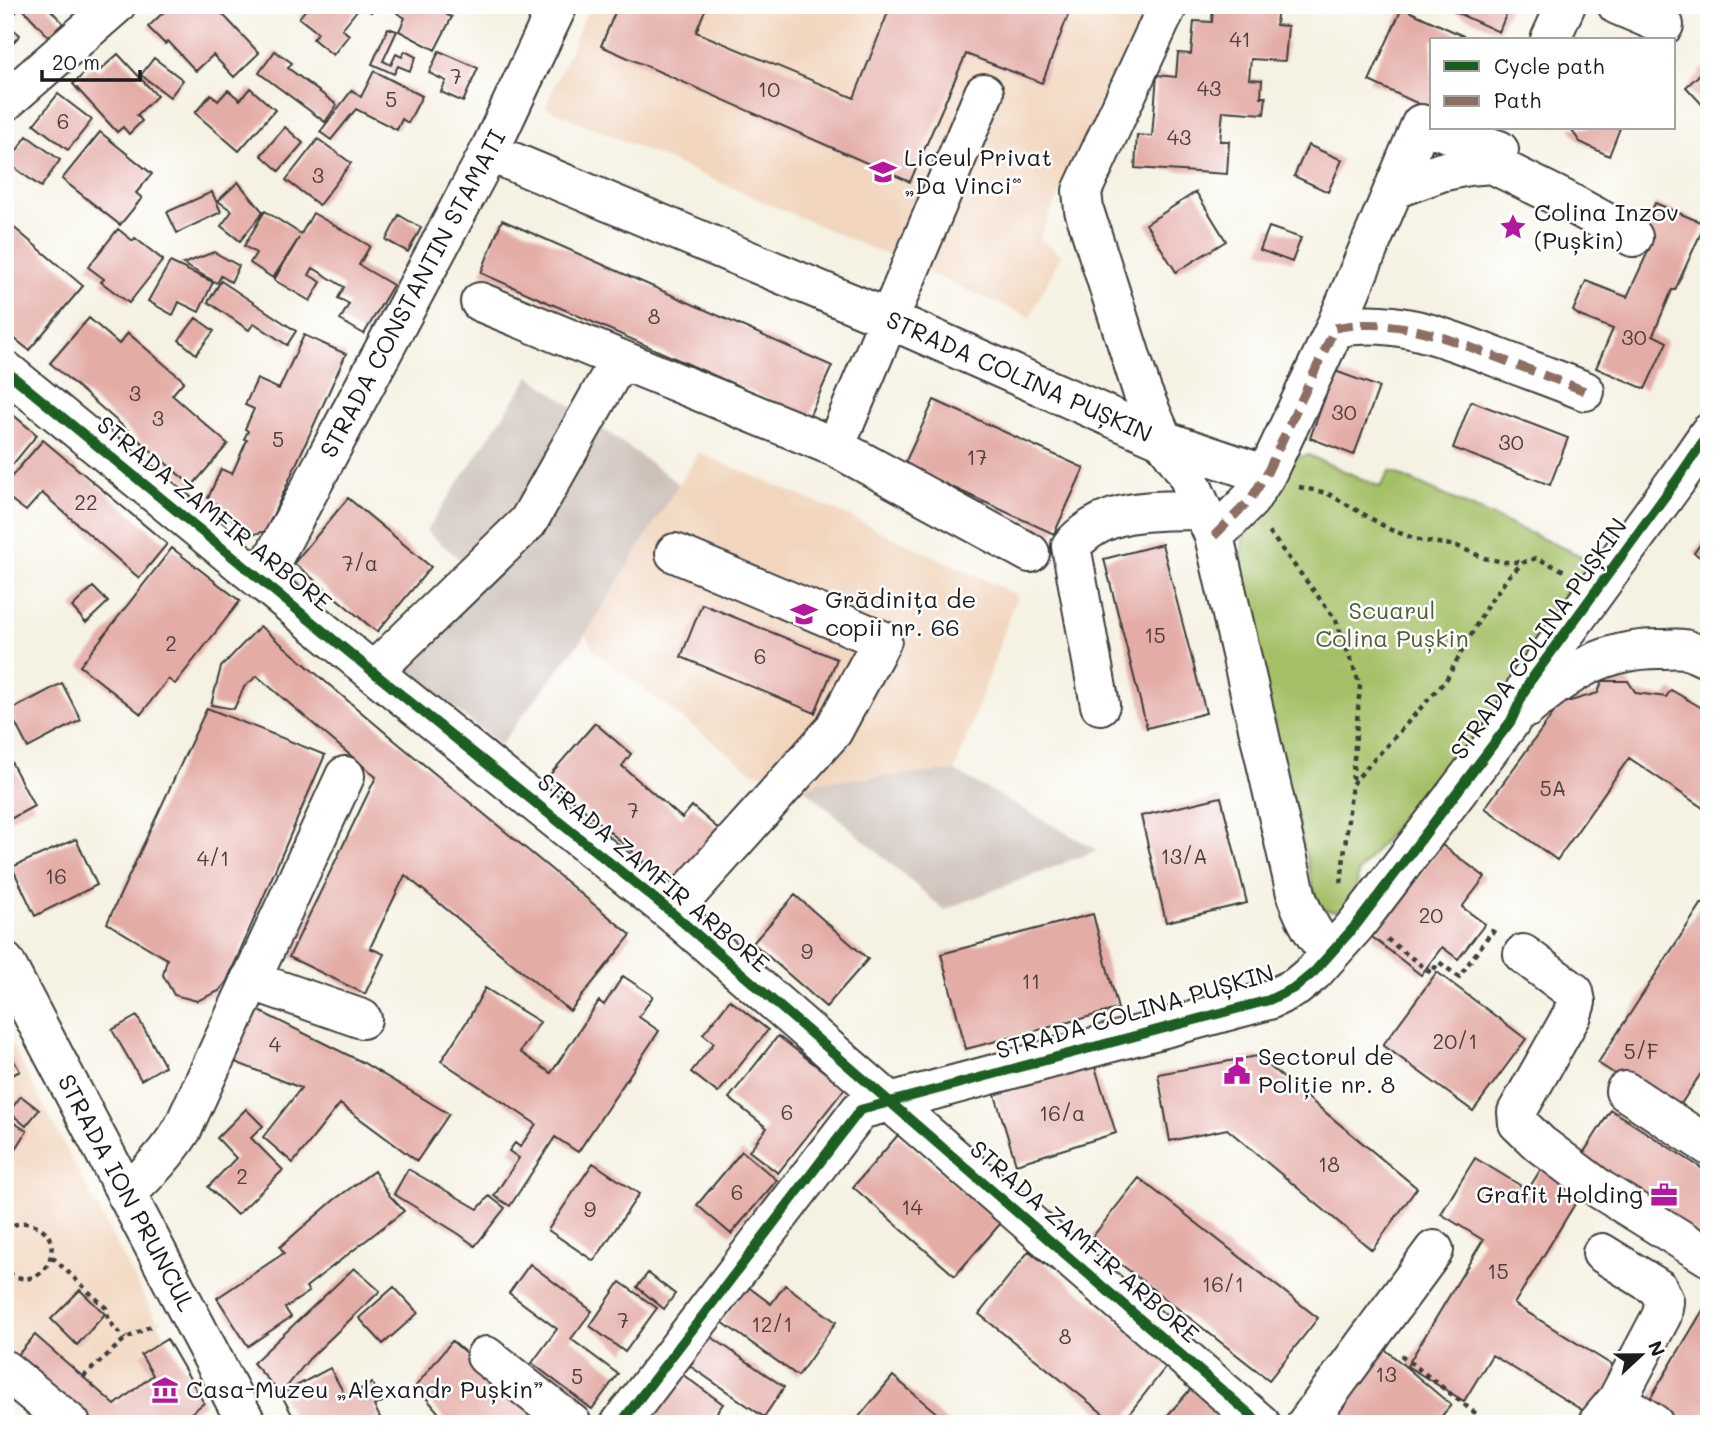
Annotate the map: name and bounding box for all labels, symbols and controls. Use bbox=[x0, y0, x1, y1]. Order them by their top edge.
house number: 41 bbox=[1229, 25, 1251, 52]
scale bar bbox=[42, 38, 140, 82]
legend bbox=[1430, 38, 1676, 130]
text: 20 m bbox=[52, 48, 100, 75]
text: Cycle path bbox=[1494, 52, 1604, 79]
house number: 7 bbox=[450, 62, 462, 89]
house number: 43 bbox=[1197, 74, 1221, 101]
house number: 10 bbox=[758, 75, 780, 102]
house number: 5 bbox=[385, 85, 397, 112]
text: Path bbox=[1494, 86, 1541, 113]
house number: 6 bbox=[57, 107, 69, 134]
house number: 43 bbox=[1167, 123, 1191, 150]
street label: STRADA CONSTANTIN STAMATI bbox=[312, 124, 512, 463]
place label: Liceul Privat „Da Vinci“ bbox=[904, 141, 1052, 200]
school or university icon: Liceul Privat „Da Vinci“ bbox=[868, 157, 898, 187]
house number: 3 bbox=[312, 161, 324, 188]
place label: Colina Inzov (Pușkin) bbox=[1534, 196, 1679, 256]
place icon: Colina Inzov (Pușkin) bbox=[1498, 212, 1528, 242]
house number: 8 bbox=[648, 302, 660, 329]
street label: STRADA COLINA PUȘKIN bbox=[881, 303, 1157, 449]
house number: 30 bbox=[1621, 323, 1647, 350]
house number: 3 bbox=[129, 379, 141, 406]
house number: 30 bbox=[1331, 398, 1357, 425]
house number: 3 bbox=[152, 404, 164, 431]
street label: STRADA ZAMFIR ARBORE bbox=[91, 408, 339, 617]
house number: 5 bbox=[272, 425, 284, 452]
house number: 30 bbox=[1498, 428, 1524, 455]
house number: 17 bbox=[966, 443, 988, 470]
house number: 22 bbox=[74, 488, 98, 515]
street label: STRADA COLINA PUȘKIN bbox=[1443, 511, 1634, 766]
house number: 7/a bbox=[342, 549, 378, 576]
place label: Grădinița de copii nr. 66 bbox=[825, 583, 976, 642]
park label: Scuarul Colina Pușkin bbox=[1315, 594, 1469, 654]
school or university icon: Grădinița de copii nr. 66 bbox=[789, 599, 819, 629]
house number: 15 bbox=[1144, 621, 1166, 648]
house number: 2 bbox=[165, 629, 177, 656]
house number: 6 bbox=[754, 642, 766, 669]
street label: STRADA ZAMFIR ARBORE bbox=[532, 766, 776, 978]
house number: 5A bbox=[1540, 774, 1566, 801]
house number: 7 bbox=[627, 796, 639, 823]
house number: 13/A bbox=[1160, 842, 1208, 869]
house number: 4/1 bbox=[197, 844, 229, 871]
house number: 16 bbox=[45, 862, 67, 889]
house number: 20 bbox=[1419, 901, 1443, 928]
house number: 9 bbox=[801, 937, 813, 964]
street label: STRADA COLINA PUȘKIN bbox=[992, 956, 1278, 1066]
house number: 11 bbox=[1022, 967, 1040, 994]
house number: 20/1 bbox=[1432, 1027, 1478, 1054]
house number: 4 bbox=[269, 1030, 282, 1057]
house number: 5/F bbox=[1623, 1037, 1659, 1064]
place label: Sectorul de Poliție nr. 8 bbox=[1258, 1040, 1395, 1100]
public building icon: Sectorul de Poliție nr. 8 bbox=[1222, 1056, 1252, 1086]
street label: STRADA ION PRUNCUL bbox=[52, 1068, 203, 1316]
house number: 6 bbox=[781, 1098, 793, 1125]
house number: 16/a bbox=[1039, 1099, 1085, 1126]
street label: STRADA ZAMFIR ARBORE bbox=[964, 1133, 1206, 1349]
house number: 18 bbox=[1318, 1150, 1340, 1177]
house number: 2 bbox=[236, 1162, 248, 1189]
house number: 6 bbox=[731, 1178, 743, 1205]
place label: Grafit Holding bbox=[1476, 1178, 1643, 1209]
office icon: Grafit Holding bbox=[1649, 1180, 1679, 1210]
house number: 14 bbox=[901, 1193, 924, 1220]
house number: 9 bbox=[584, 1195, 596, 1222]
house number: 15 bbox=[1487, 1257, 1509, 1284]
house number: 16/1 bbox=[1202, 1270, 1244, 1297]
house number: 7 bbox=[617, 1306, 629, 1333]
house number: 12/1 bbox=[751, 1310, 793, 1337]
north arrow bbox=[1606, 1320, 1676, 1390]
house number: 8 bbox=[1059, 1322, 1071, 1349]
text: N bbox=[1643, 1337, 1672, 1360]
house number: 13 bbox=[1375, 1360, 1397, 1387]
house number: 5 bbox=[571, 1362, 583, 1389]
place label: Casa-Muzeu „Alexandr Pușkin” bbox=[186, 1373, 544, 1405]
museum icon: Casa-Muzeu „Alexandr Pușkin” bbox=[150, 1375, 180, 1405]

